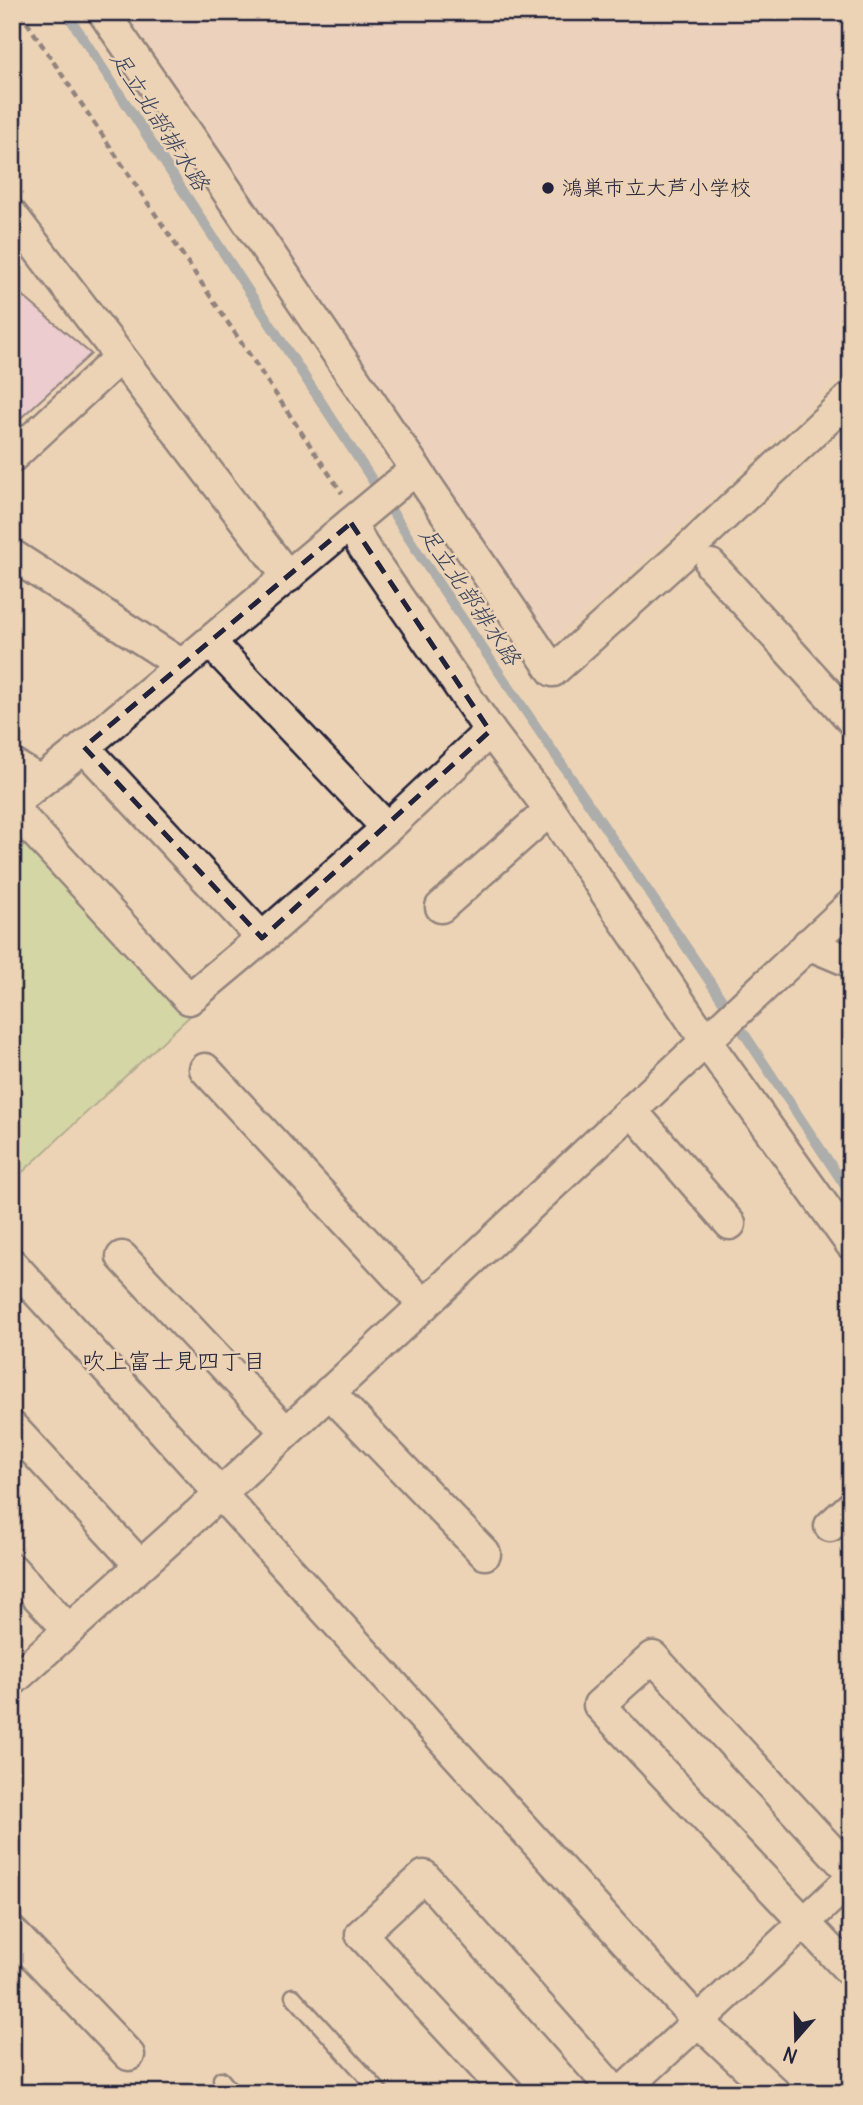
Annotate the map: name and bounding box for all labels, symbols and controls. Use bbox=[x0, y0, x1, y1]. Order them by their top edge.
water label: 足立北部排水路 bbox=[104, 45, 218, 198]
place label: 鴻巣市立大芦小学校 bbox=[562, 174, 751, 201]
marker: 鴻巣市立大芦小学校 bbox=[540, 180, 556, 196]
water label: 足立北部排水路 bbox=[413, 521, 529, 672]
district label: 吹上富士見四丁目 bbox=[82, 1346, 266, 1375]
north arrow bbox=[762, 2004, 832, 2074]
text: N bbox=[780, 2041, 800, 2068]

